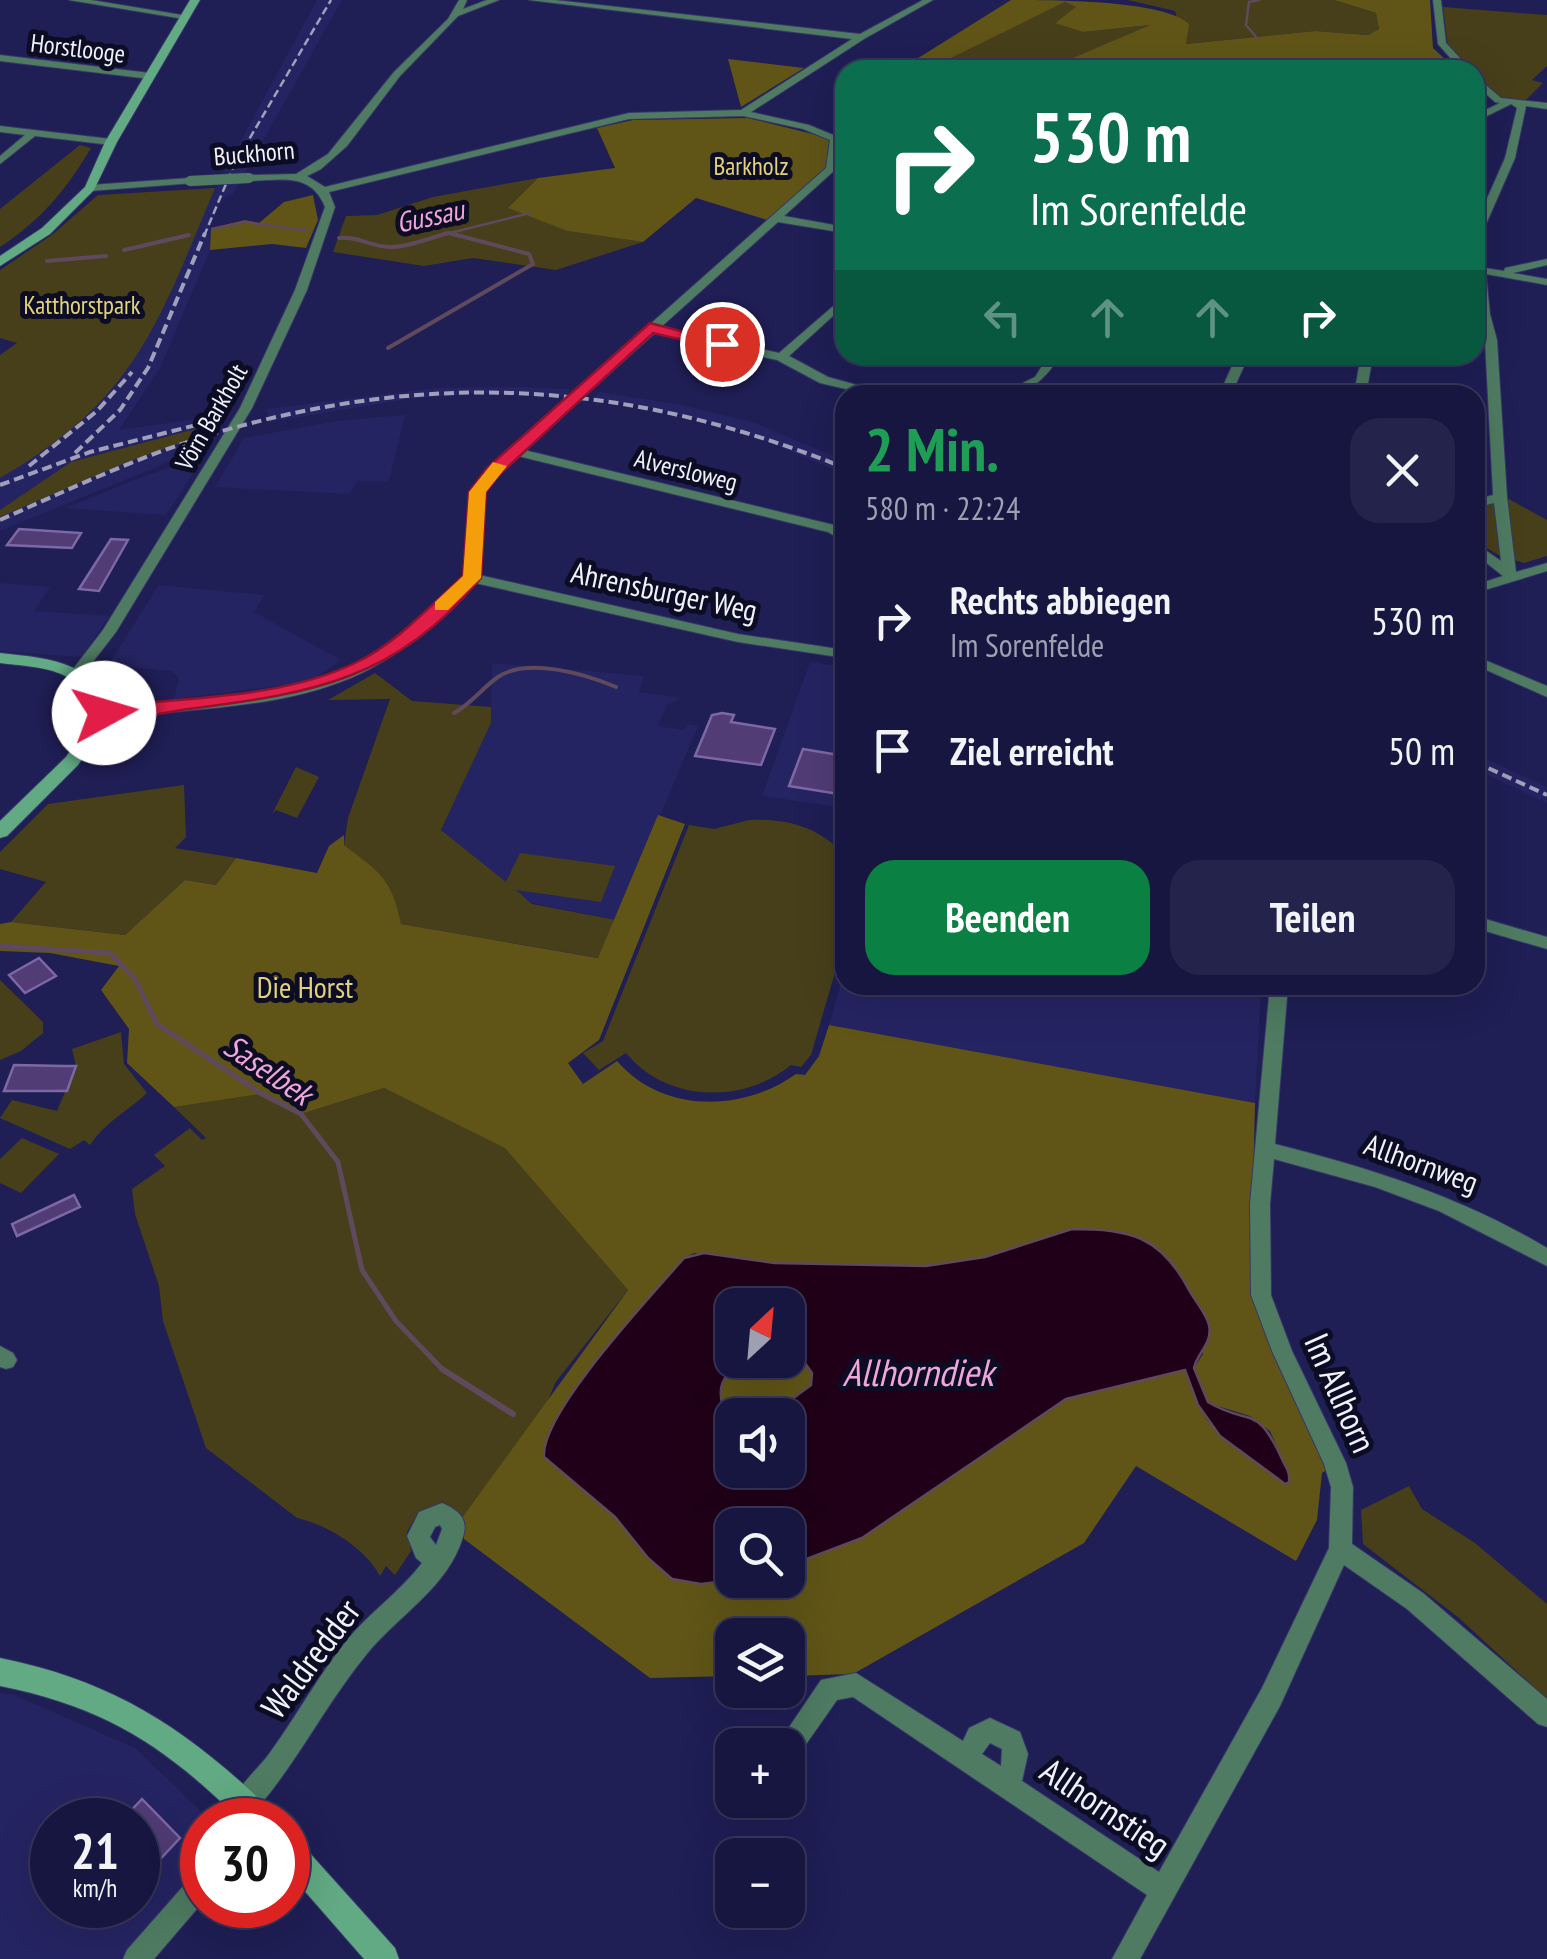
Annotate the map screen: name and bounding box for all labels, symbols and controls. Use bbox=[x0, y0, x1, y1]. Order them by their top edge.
street label: Horstlooge bbox=[29, 26, 127, 70]
text: 530 m bbox=[1030, 91, 1191, 181]
icon: right bbox=[865, 100, 995, 230]
street label: Buckhorn bbox=[212, 134, 296, 172]
park label: Barkholz bbox=[714, 150, 788, 182]
text: Im Sorenfelde bbox=[1030, 179, 1247, 237]
water label: Gussau bbox=[393, 190, 469, 241]
park label: Katthorstpark bbox=[24, 289, 141, 321]
icon: left bbox=[975, 290, 1030, 345]
icon: ahead bbox=[1080, 290, 1135, 345]
icon: ahead bbox=[1185, 290, 1240, 345]
icon: right bbox=[1290, 290, 1345, 345]
pin bbox=[680, 302, 765, 387]
icon: arrive bbox=[695, 317, 750, 372]
street label: Vörn Barkholt bbox=[167, 358, 254, 477]
text: 2 Min. bbox=[865, 410, 999, 488]
button: close bbox=[1350, 418, 1455, 523]
street label: Alversloweg bbox=[631, 442, 741, 498]
text: 580 m · 22:24 bbox=[865, 487, 1020, 529]
street label: Ahrensburger Weg bbox=[568, 552, 761, 629]
text: Rechts abbiegen bbox=[950, 575, 1171, 624]
icon: right bbox=[865, 593, 920, 648]
text: 530 m bbox=[1371, 596, 1455, 645]
text: Im Sorenfelde bbox=[950, 624, 1104, 666]
position arrow bbox=[52, 661, 156, 765]
icon: arrive bbox=[865, 723, 920, 778]
text: Ziel erreicht bbox=[950, 726, 1114, 775]
text: 50 m bbox=[1388, 726, 1455, 775]
button: Beenden bbox=[865, 860, 1150, 975]
button: Teilen bbox=[1170, 860, 1455, 975]
park label: Die Horst bbox=[257, 967, 354, 1006]
water label: Saselbek bbox=[216, 1024, 324, 1116]
street label: Allhornweg bbox=[1359, 1124, 1484, 1201]
north arrow bbox=[715, 1288, 805, 1378]
map controls bbox=[715, 1288, 805, 1928]
street label: Im Allhorn bbox=[1294, 1326, 1388, 1459]
water label: Allhorndiek bbox=[842, 1347, 998, 1396]
button: sound bbox=[715, 1398, 805, 1488]
button: search bbox=[715, 1508, 805, 1598]
street label: Waldredder bbox=[250, 1589, 370, 1727]
button: layers bbox=[715, 1618, 805, 1708]
button: + bbox=[715, 1728, 805, 1818]
street label: Allhornstieg bbox=[1032, 1747, 1179, 1867]
speed limit sign: 30 bbox=[180, 1798, 310, 1928]
text: 21 bbox=[71, 1818, 119, 1883]
button: − bbox=[715, 1838, 805, 1928]
text: km/h bbox=[73, 1872, 117, 1904]

